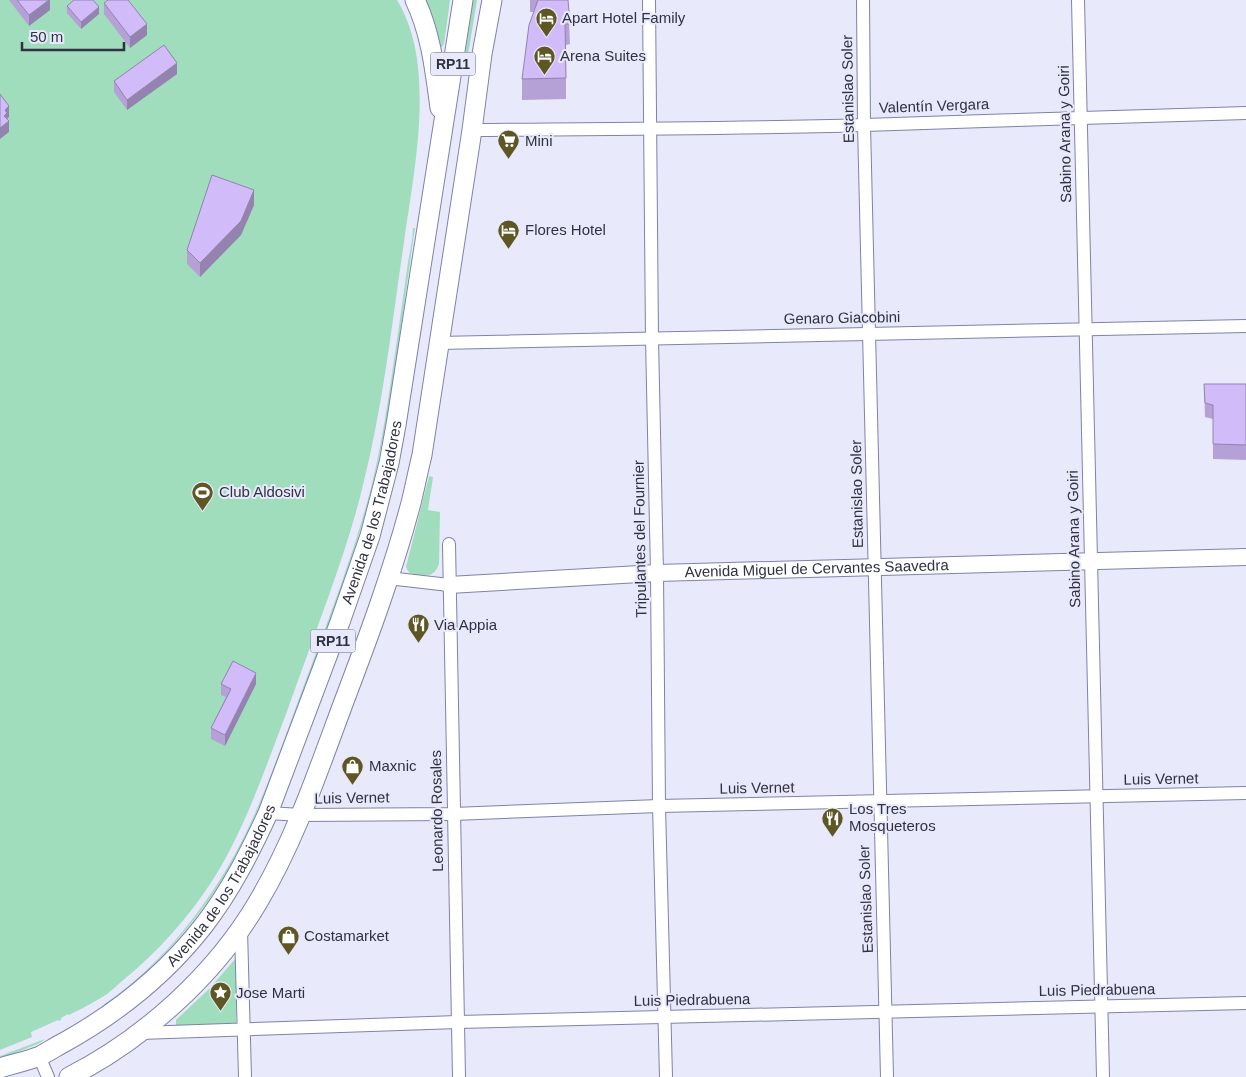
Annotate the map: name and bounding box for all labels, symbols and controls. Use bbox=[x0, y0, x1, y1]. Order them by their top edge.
hotel icon: Apart Hotel Family bbox=[534, 6, 558, 37]
place label: Apart Hotel Family bbox=[562, 9, 686, 26]
scale bar bbox=[22, 20, 125, 52]
text: 50 m bbox=[30, 28, 63, 45]
street label: Estanislao Soler bbox=[838, 35, 857, 143]
hotel icon: Arena Suites bbox=[532, 44, 556, 75]
place label: Arena Suites bbox=[560, 47, 646, 64]
road number: RP11 bbox=[430, 52, 476, 76]
street label: Sabino Arana y Goiri bbox=[1055, 65, 1074, 203]
street label: Valentín Vergara bbox=[878, 95, 990, 116]
supermarket icon: Mini bbox=[497, 129, 521, 160]
place label: Mini bbox=[525, 132, 553, 149]
hotel icon: Flores Hotel bbox=[497, 218, 521, 249]
place label: Flores Hotel bbox=[525, 221, 606, 238]
street label: Genaro Giacobini bbox=[783, 308, 900, 327]
street label: Avenida de los Trabajadores bbox=[338, 420, 405, 606]
street label: Estanislao Soler bbox=[847, 440, 866, 548]
street label: Tripulantes del Fournier bbox=[630, 460, 649, 618]
street label: Sabino Arana y Goiri bbox=[1064, 470, 1083, 608]
sports icon: Club Aldosivi bbox=[191, 480, 215, 511]
place label: Club Aldosivi bbox=[219, 483, 305, 500]
street label: Avenida Miguel de Cervantes Saavedra bbox=[684, 556, 950, 580]
restaurant icon: Via Appia bbox=[406, 613, 430, 644]
place label: Via Appia bbox=[434, 616, 498, 633]
road number: RP11 bbox=[310, 630, 356, 652]
street label: Leonardo Rosales bbox=[427, 750, 446, 872]
shop icon: Maxnic bbox=[341, 754, 365, 785]
place label: Maxnic bbox=[369, 757, 417, 774]
street label: Luis Vernet bbox=[1123, 769, 1199, 788]
street label: Luis Vernet bbox=[719, 778, 795, 797]
street label: Luis Vernet bbox=[314, 788, 390, 807]
place label: Los Tres Mosqueteros bbox=[849, 800, 936, 834]
street label: Avenida de los Trabajadores bbox=[163, 802, 278, 970]
restaurant icon: Los Tres Mosqueteros bbox=[821, 806, 845, 837]
street label: Estanislao Soler bbox=[855, 845, 876, 953]
shop icon: Costamarket bbox=[276, 924, 300, 955]
place label: Costamarket bbox=[304, 927, 390, 944]
street label: Luis Piedrabuena bbox=[1038, 980, 1156, 999]
place icon: Jose Marti bbox=[208, 981, 232, 1012]
place label: Jose Marti bbox=[236, 984, 305, 1001]
street label: Luis Piedrabuena bbox=[633, 990, 751, 1009]

